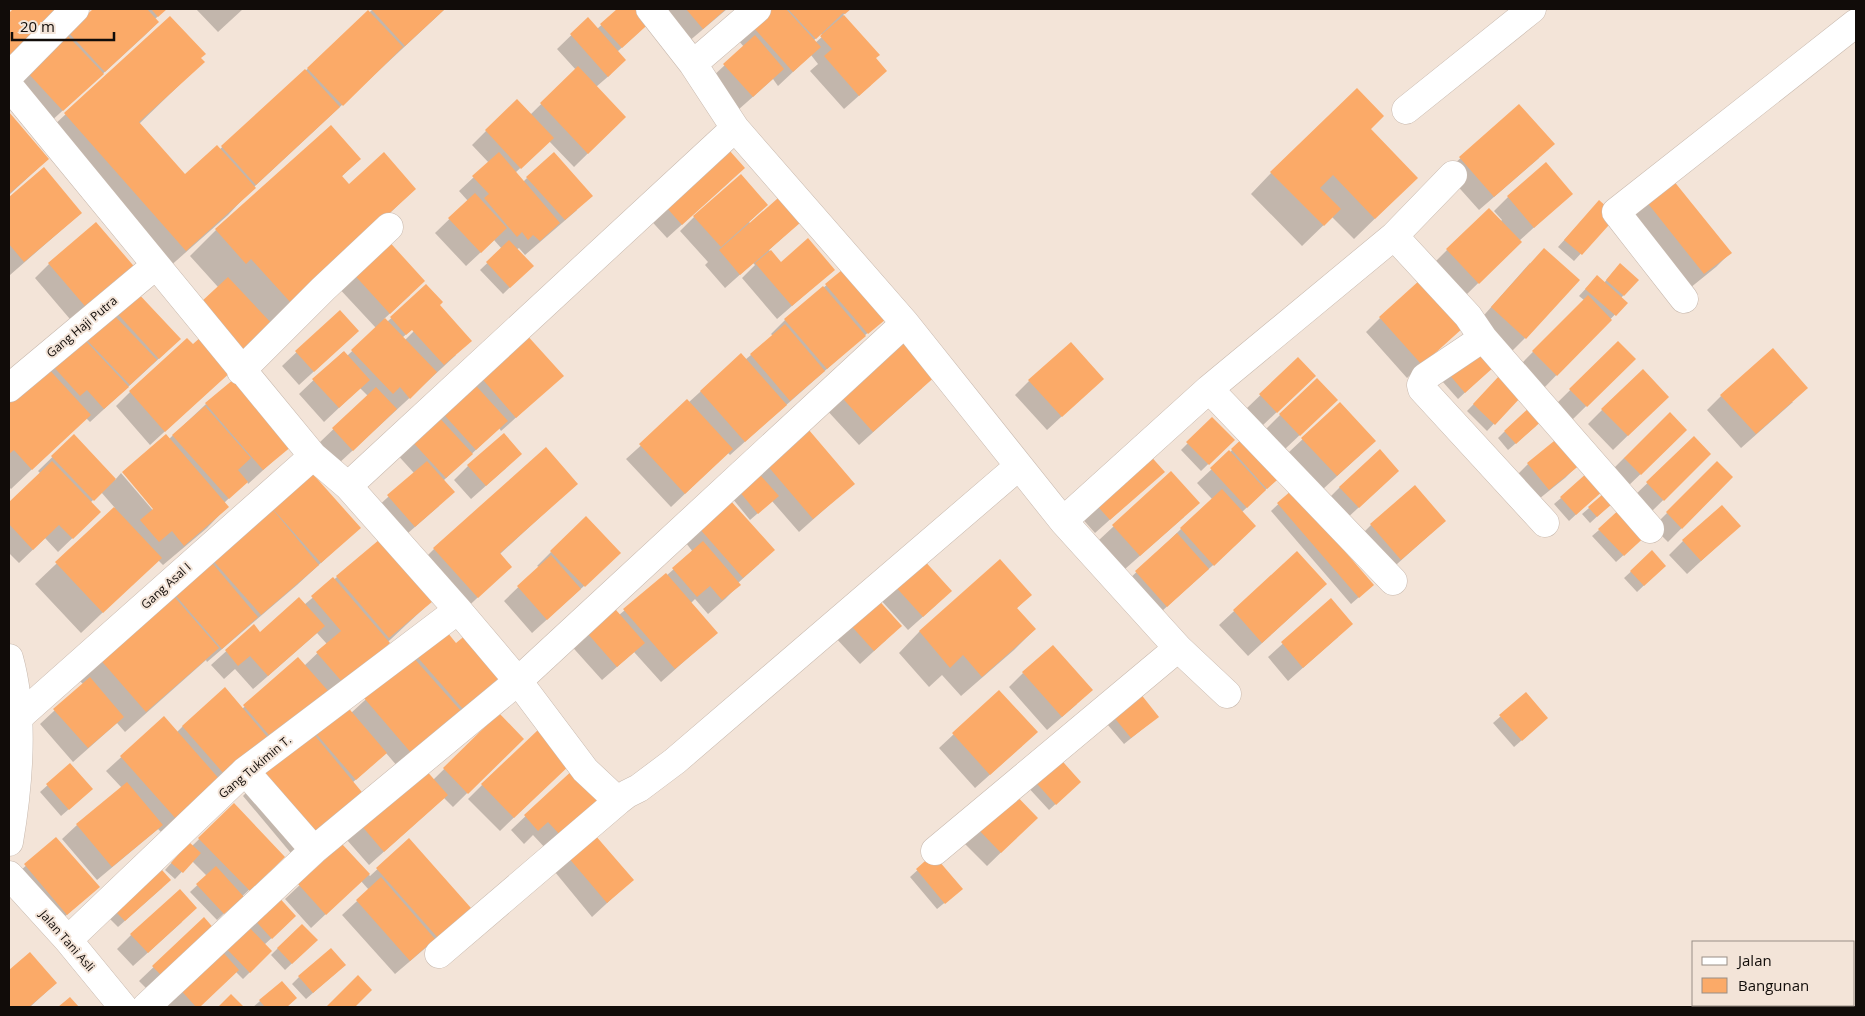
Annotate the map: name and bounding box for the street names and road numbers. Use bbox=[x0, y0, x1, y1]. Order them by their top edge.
street label: Gang Haji Putra bbox=[43, 292, 121, 361]
street label: Gang Asal I bbox=[137, 559, 194, 613]
street label: Gang Tukimin T. bbox=[215, 731, 295, 802]
street label: Jalan Tani Asli bbox=[35, 906, 99, 975]

